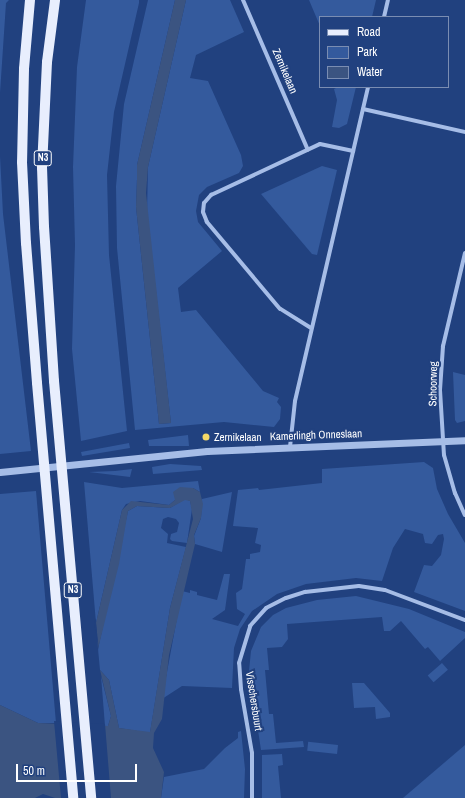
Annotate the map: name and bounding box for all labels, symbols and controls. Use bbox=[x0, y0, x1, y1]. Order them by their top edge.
legend bbox=[319, 16, 449, 88]
text: Road bbox=[357, 24, 381, 40]
text: Park bbox=[357, 44, 377, 60]
street label: Zernikelaan bbox=[270, 46, 300, 96]
text: Water bbox=[357, 64, 383, 80]
road number: N3 bbox=[33, 150, 53, 166]
street label: Schoorweg bbox=[426, 361, 440, 407]
street label: Kamerlingh Onneslaan bbox=[270, 427, 362, 443]
place label: Zernikelaan bbox=[214, 430, 262, 444]
marker: Zernikelaan bbox=[201, 432, 211, 442]
road number: N3 bbox=[63, 582, 83, 598]
street label: Visschersbuurt bbox=[243, 670, 265, 732]
scale bar bbox=[18, 756, 139, 782]
text: 50 m bbox=[23, 763, 45, 779]

